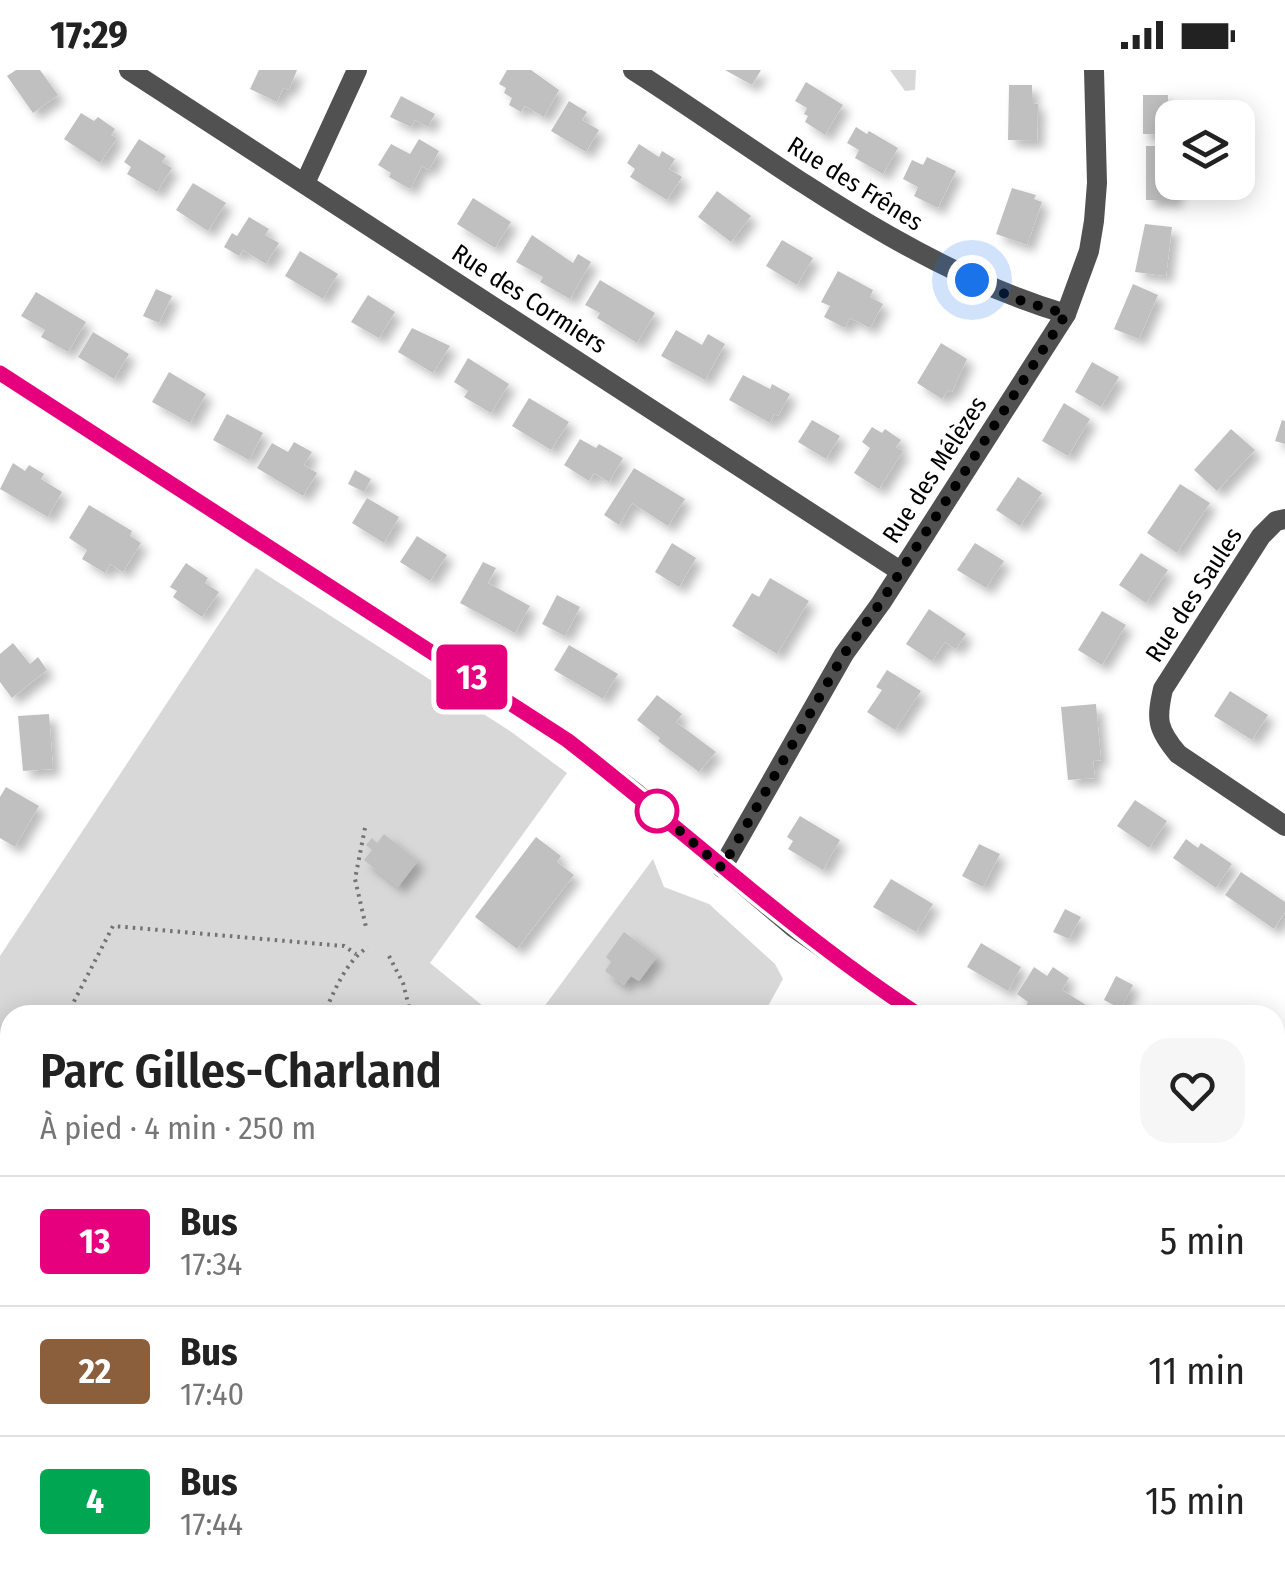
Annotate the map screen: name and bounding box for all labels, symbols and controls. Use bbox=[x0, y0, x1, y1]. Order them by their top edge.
text: 17:29 bbox=[50, 12, 128, 58]
map controls bbox=[1155, 100, 1255, 200]
button: layers bbox=[1155, 100, 1255, 200]
street label: Rue des Frênes bbox=[782, 131, 928, 237]
street label: Rue des Cormiers bbox=[446, 238, 612, 360]
your location bbox=[947, 255, 997, 305]
street label: Rue des Mélèzes bbox=[876, 391, 994, 549]
street label: Rue des Saules bbox=[1139, 522, 1249, 668]
line badge: 13 bbox=[427, 644, 517, 710]
text: 13 bbox=[456, 656, 488, 698]
unlabelled marker bbox=[636, 790, 678, 832]
button: heart bbox=[1140, 1038, 1245, 1143]
text: Parc Gilles-Charland bbox=[40, 1042, 442, 1100]
text: À pied · 4 min · 250 m bbox=[40, 1109, 316, 1147]
text: Bus bbox=[180, 1199, 238, 1245]
text: 5 min bbox=[1160, 1218, 1245, 1264]
text: 13 bbox=[79, 1220, 111, 1262]
text: 17:34 bbox=[180, 1245, 242, 1283]
text: Bus bbox=[180, 1329, 238, 1375]
text: 11 min bbox=[1148, 1348, 1245, 1394]
text: 22 bbox=[79, 1350, 111, 1392]
text: 17:40 bbox=[180, 1375, 244, 1413]
text: Bus bbox=[180, 1459, 238, 1505]
text: 15 min bbox=[1145, 1478, 1245, 1524]
text: 4 bbox=[86, 1480, 104, 1522]
text: 17:44 bbox=[180, 1505, 243, 1543]

